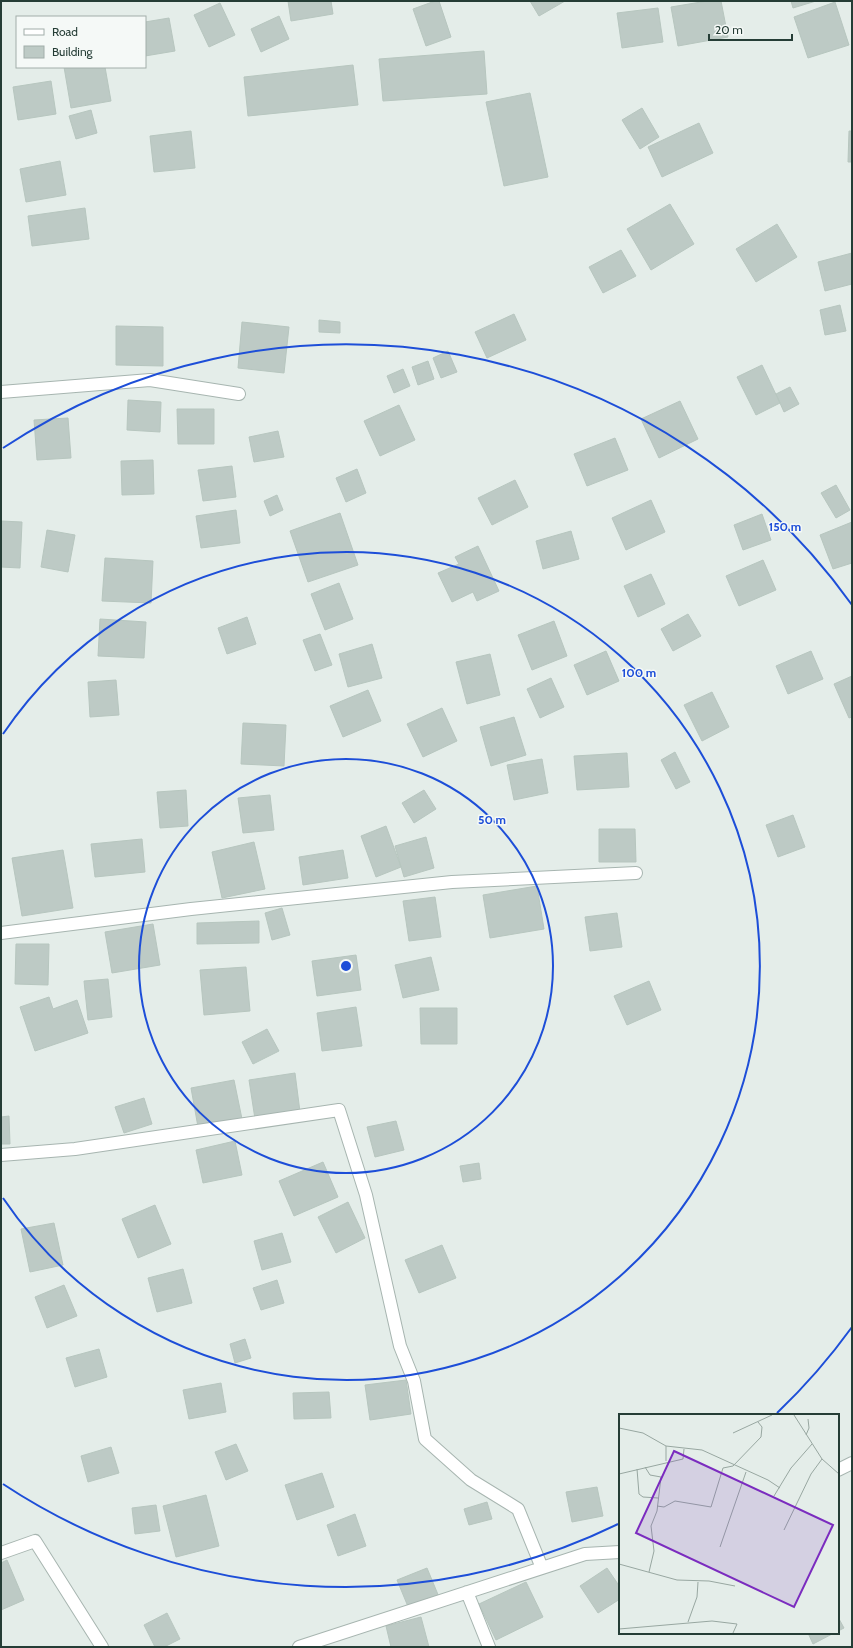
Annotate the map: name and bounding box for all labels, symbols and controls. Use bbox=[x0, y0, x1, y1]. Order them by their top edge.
legend bbox=[16, 16, 146, 68]
scale bar bbox=[709, 16, 792, 42]
text: 20 m bbox=[715, 22, 743, 37]
text: Road bbox=[52, 24, 78, 39]
text: Building bbox=[52, 44, 94, 59]
text: 150 m bbox=[769, 519, 801, 534]
text: 100 m bbox=[622, 665, 656, 680]
text: 50 m bbox=[478, 812, 506, 827]
centre of rings bbox=[339, 959, 353, 973]
inset map bbox=[619, 1414, 839, 1634]

